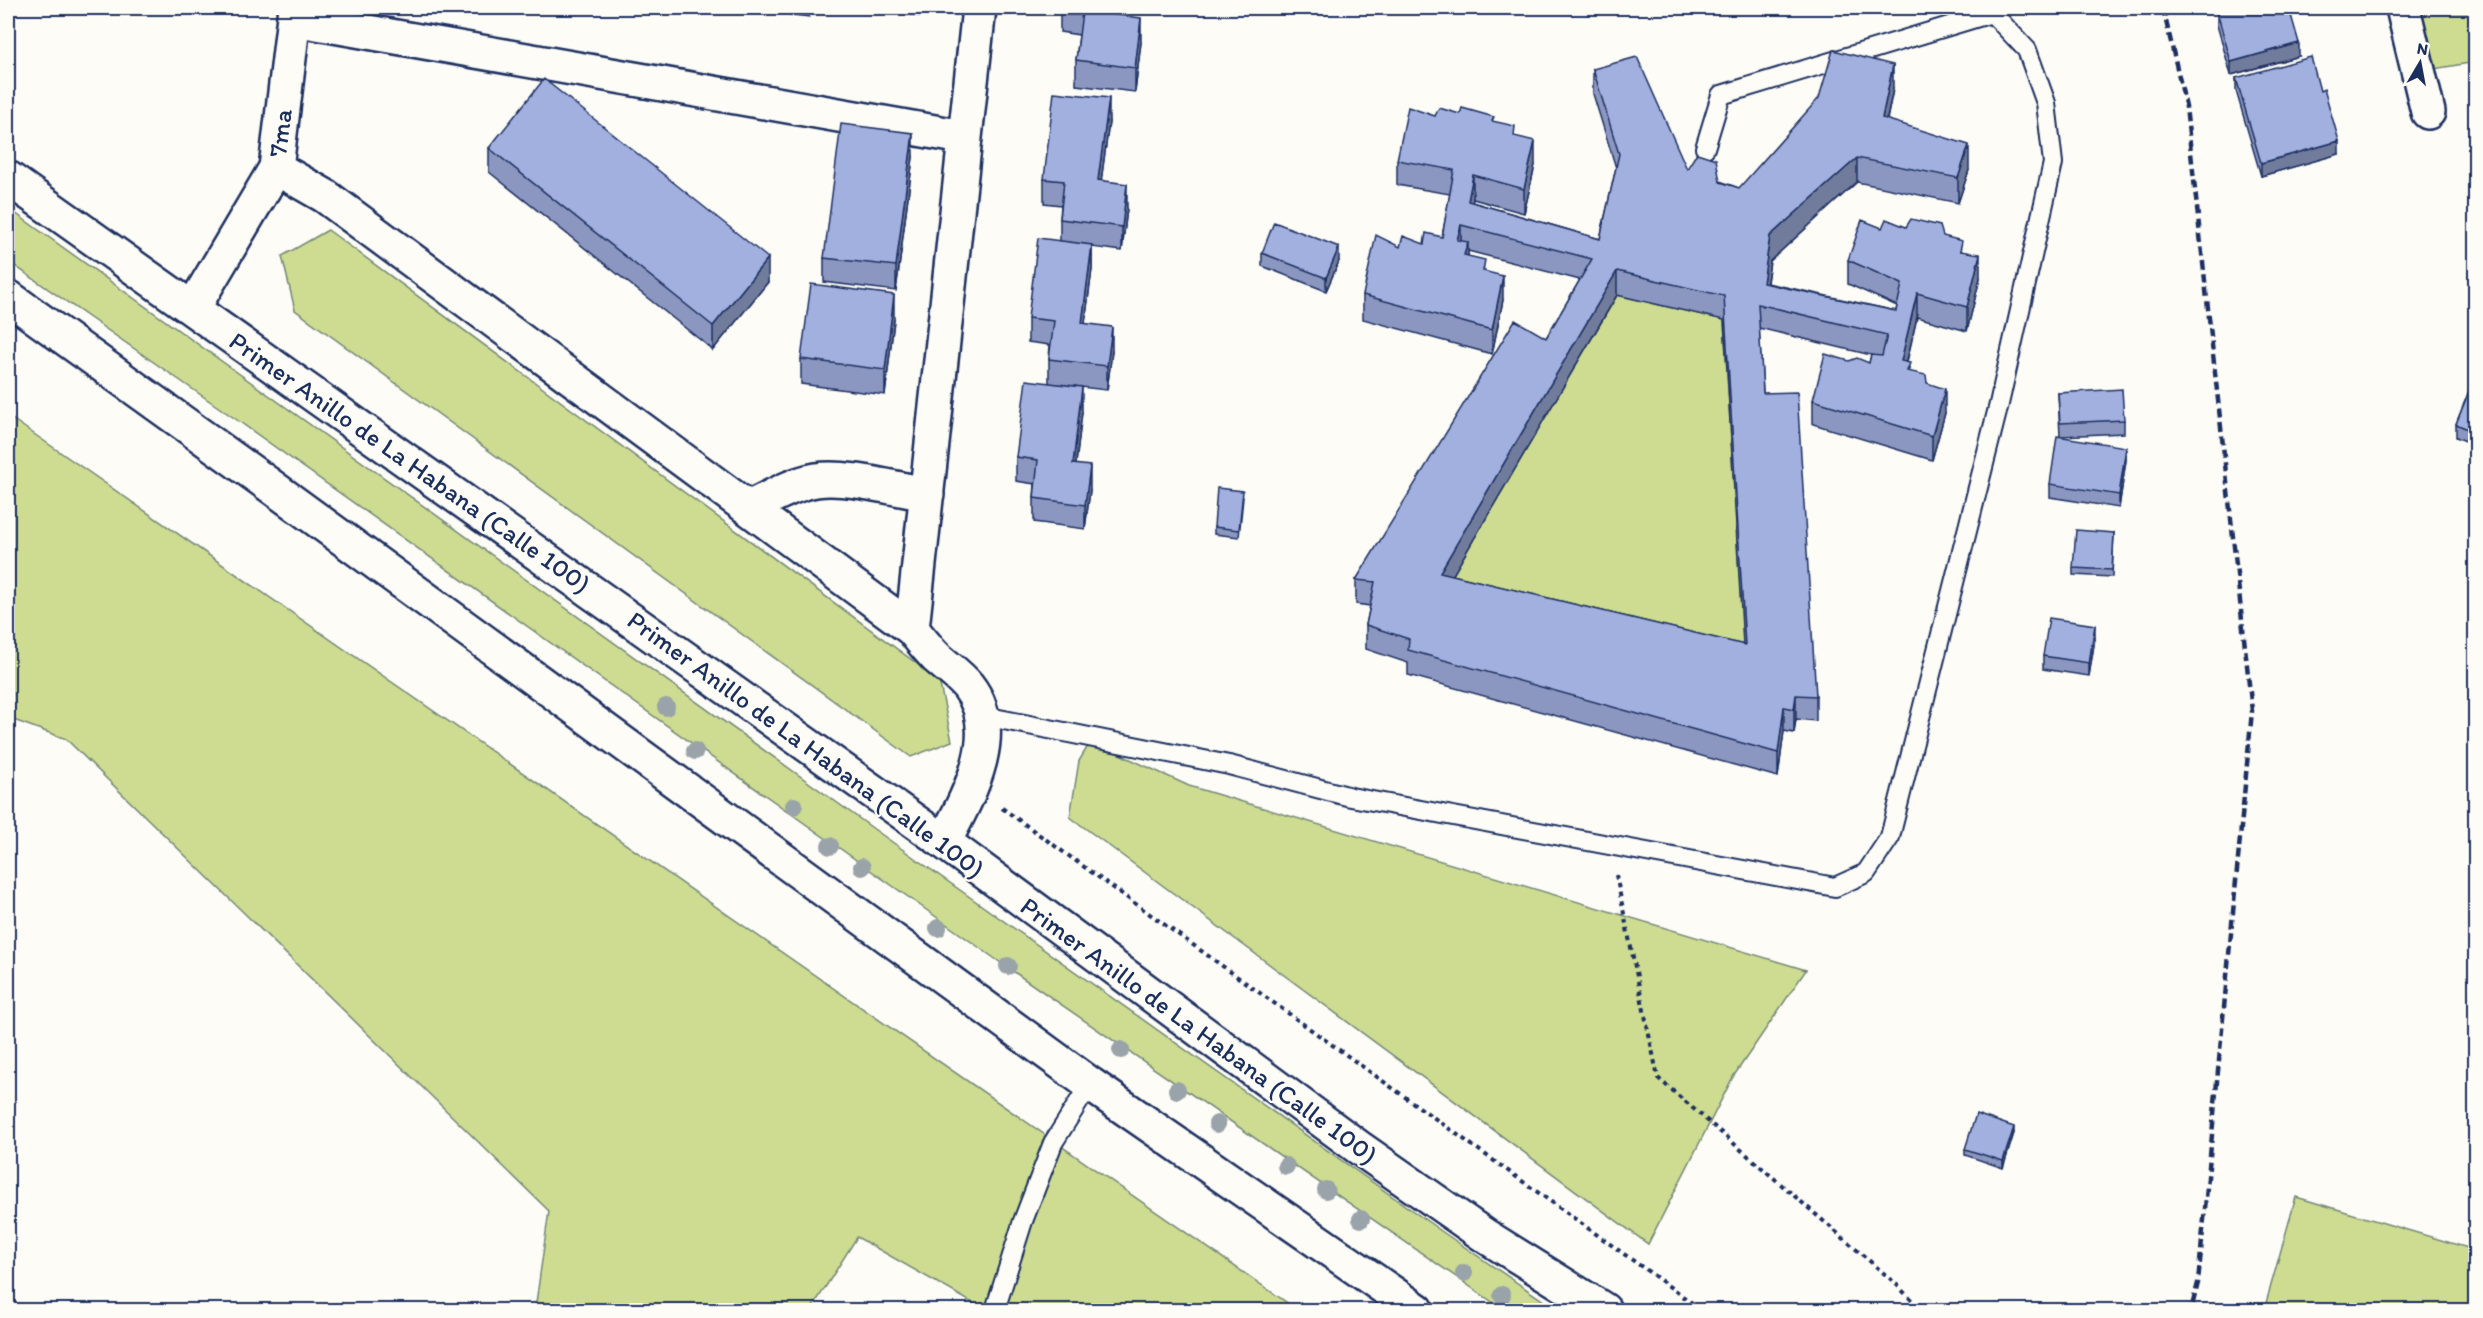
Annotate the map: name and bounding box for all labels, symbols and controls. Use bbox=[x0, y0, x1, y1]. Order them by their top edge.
north arrow bbox=[2390, 33, 2450, 93]
text: N bbox=[2416, 38, 2429, 59]
street label: 7ma bbox=[261, 107, 299, 159]
street label: Primer Anillo de La Habana (Calle 100) bbox=[223, 325, 597, 599]
street label: Primer Anillo de La Habana (Calle 100) bbox=[621, 604, 991, 884]
street label: Primer Anillo de La Habana (Calle 100) bbox=[1014, 890, 1384, 1170]

